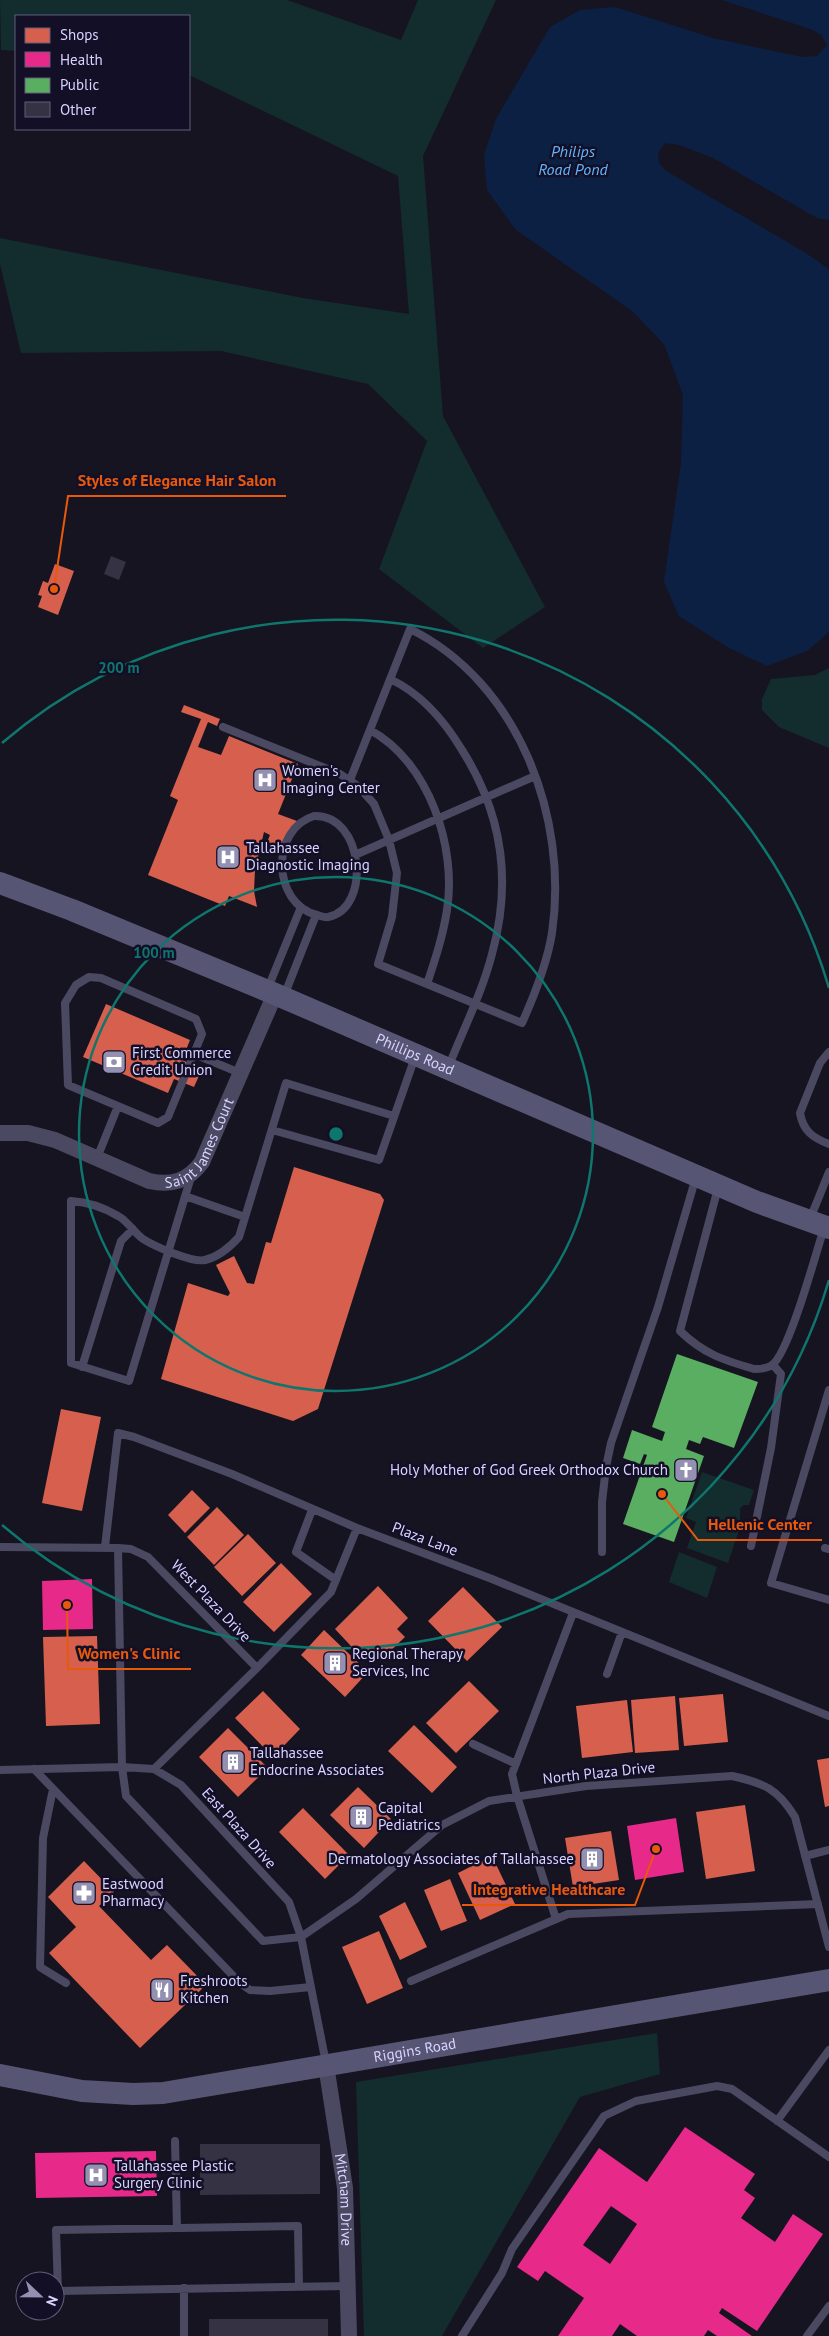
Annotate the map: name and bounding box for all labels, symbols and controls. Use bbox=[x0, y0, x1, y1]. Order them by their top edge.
legend bbox=[15, 15, 190, 130]
text: Shops bbox=[60, 25, 99, 44]
text: Health bbox=[60, 50, 103, 69]
text: Public bbox=[60, 75, 99, 94]
text: Other bbox=[60, 100, 96, 119]
water label: Philips Road Pond bbox=[538, 141, 609, 179]
callout: Styles of Elegance Hair Salon bbox=[68, 465, 286, 496]
text: Styles of Elegance Hair Salon bbox=[78, 470, 276, 490]
text: 200 m bbox=[98, 658, 140, 677]
place label: Women's Imaging Center bbox=[282, 761, 380, 797]
hospital icon: Women's Imaging Center bbox=[252, 767, 278, 793]
place label: Tallahassee Diagnostic Imaging bbox=[246, 838, 370, 874]
hospital icon: Tallahassee Diagnostic Imaging bbox=[215, 844, 241, 870]
text: 100 m bbox=[133, 943, 175, 962]
street label: Phillips Road bbox=[373, 1029, 457, 1079]
place label: First Commerce Credit Union bbox=[132, 1043, 231, 1079]
bank icon: First Commerce Credit Union bbox=[101, 1049, 127, 1075]
street label: Saint James Court bbox=[164, 1095, 238, 1192]
centre of rings bbox=[327, 1125, 345, 1143]
church icon: Holy Mother of God Greek Orthodox Church bbox=[673, 1457, 699, 1483]
place label: Holy Mother of God Greek Orthodox Church bbox=[390, 1460, 668, 1479]
callout: Hellenic Center bbox=[698, 1509, 822, 1540]
text: Hellenic Center bbox=[708, 1514, 812, 1534]
street label: Plaza Lane bbox=[390, 1517, 461, 1560]
street label: West Plaza Drive bbox=[167, 1556, 255, 1646]
callout: Women's Clinic bbox=[68, 1638, 191, 1669]
text: Women's Clinic bbox=[78, 1643, 180, 1663]
place label: Regional Therapy Services, Inc bbox=[352, 1644, 463, 1680]
building icon: Regional Therapy Services, Inc bbox=[322, 1650, 348, 1676]
place label: Tallahassee Endocrine Associates bbox=[250, 1743, 384, 1779]
building icon: Tallahassee Endocrine Associates bbox=[220, 1749, 246, 1775]
street label: North Plaza Drive bbox=[542, 1757, 656, 1788]
street label: East Plaza Drive bbox=[198, 1783, 281, 1872]
place label: Capital Pediatrics bbox=[378, 1798, 440, 1834]
building icon: Capital Pediatrics bbox=[348, 1804, 374, 1830]
building icon: Dermatology Associates of Tallahassee bbox=[579, 1846, 605, 1872]
place label: Dermatology Associates of Tallahassee bbox=[328, 1849, 574, 1868]
place label: Eastwood Pharmacy bbox=[102, 1874, 164, 1910]
callout: Integrative Healthcare bbox=[462, 1874, 635, 1905]
text: Integrative Healthcare bbox=[473, 1879, 625, 1899]
pharmacy icon: Eastwood Pharmacy bbox=[71, 1880, 97, 1906]
place label: Freshroots Kitchen bbox=[180, 1971, 248, 2007]
restaurant icon: Freshroots Kitchen bbox=[149, 1977, 175, 2003]
street label: Riggins Road bbox=[372, 2033, 457, 2066]
street label: Mitcham Drive bbox=[331, 2152, 357, 2246]
place label: Tallahassee Plastic Surgery Clinic bbox=[114, 2156, 234, 2192]
hospital icon: Tallahassee Plastic Surgery Clinic bbox=[83, 2162, 109, 2188]
north arrow bbox=[15, 2271, 65, 2321]
text: N bbox=[42, 2293, 62, 2309]

